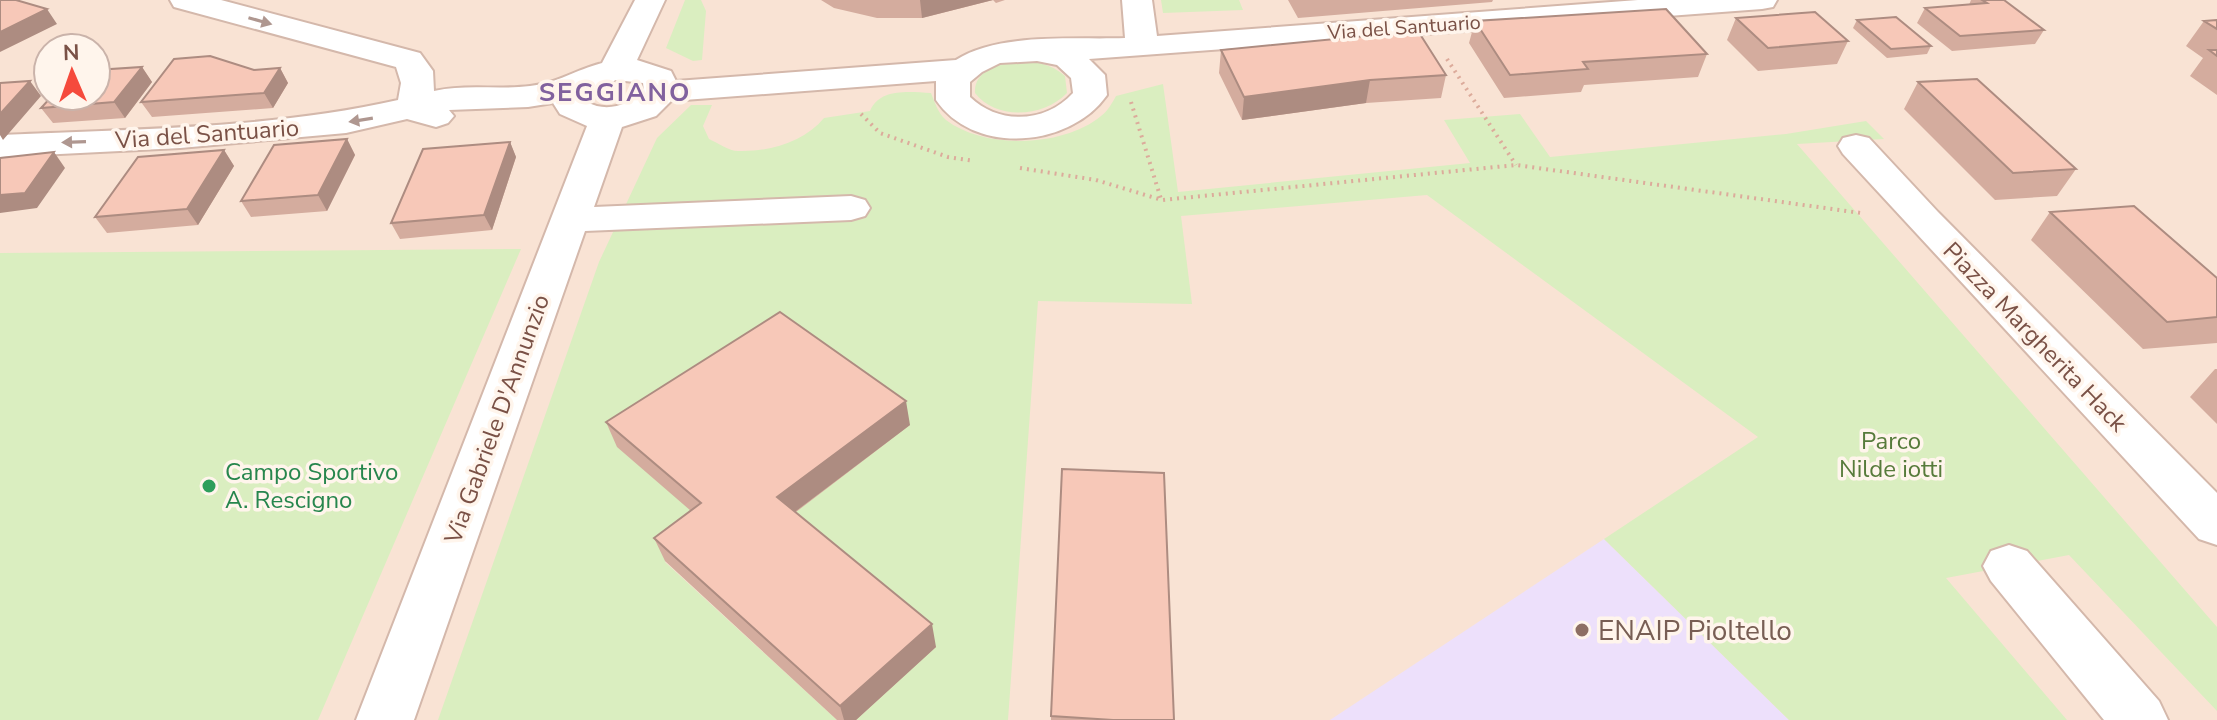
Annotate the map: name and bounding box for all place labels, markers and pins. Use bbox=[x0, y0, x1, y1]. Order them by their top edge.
place label: Campo Sportivo A. Rescigno bbox=[225, 456, 398, 516]
marker: Campo Sportivo A. Rescigno bbox=[200, 477, 218, 495]
place label: ENAIP Pioltello bbox=[1598, 612, 1792, 650]
marker: ENAIP Pioltello bbox=[1573, 621, 1591, 639]

